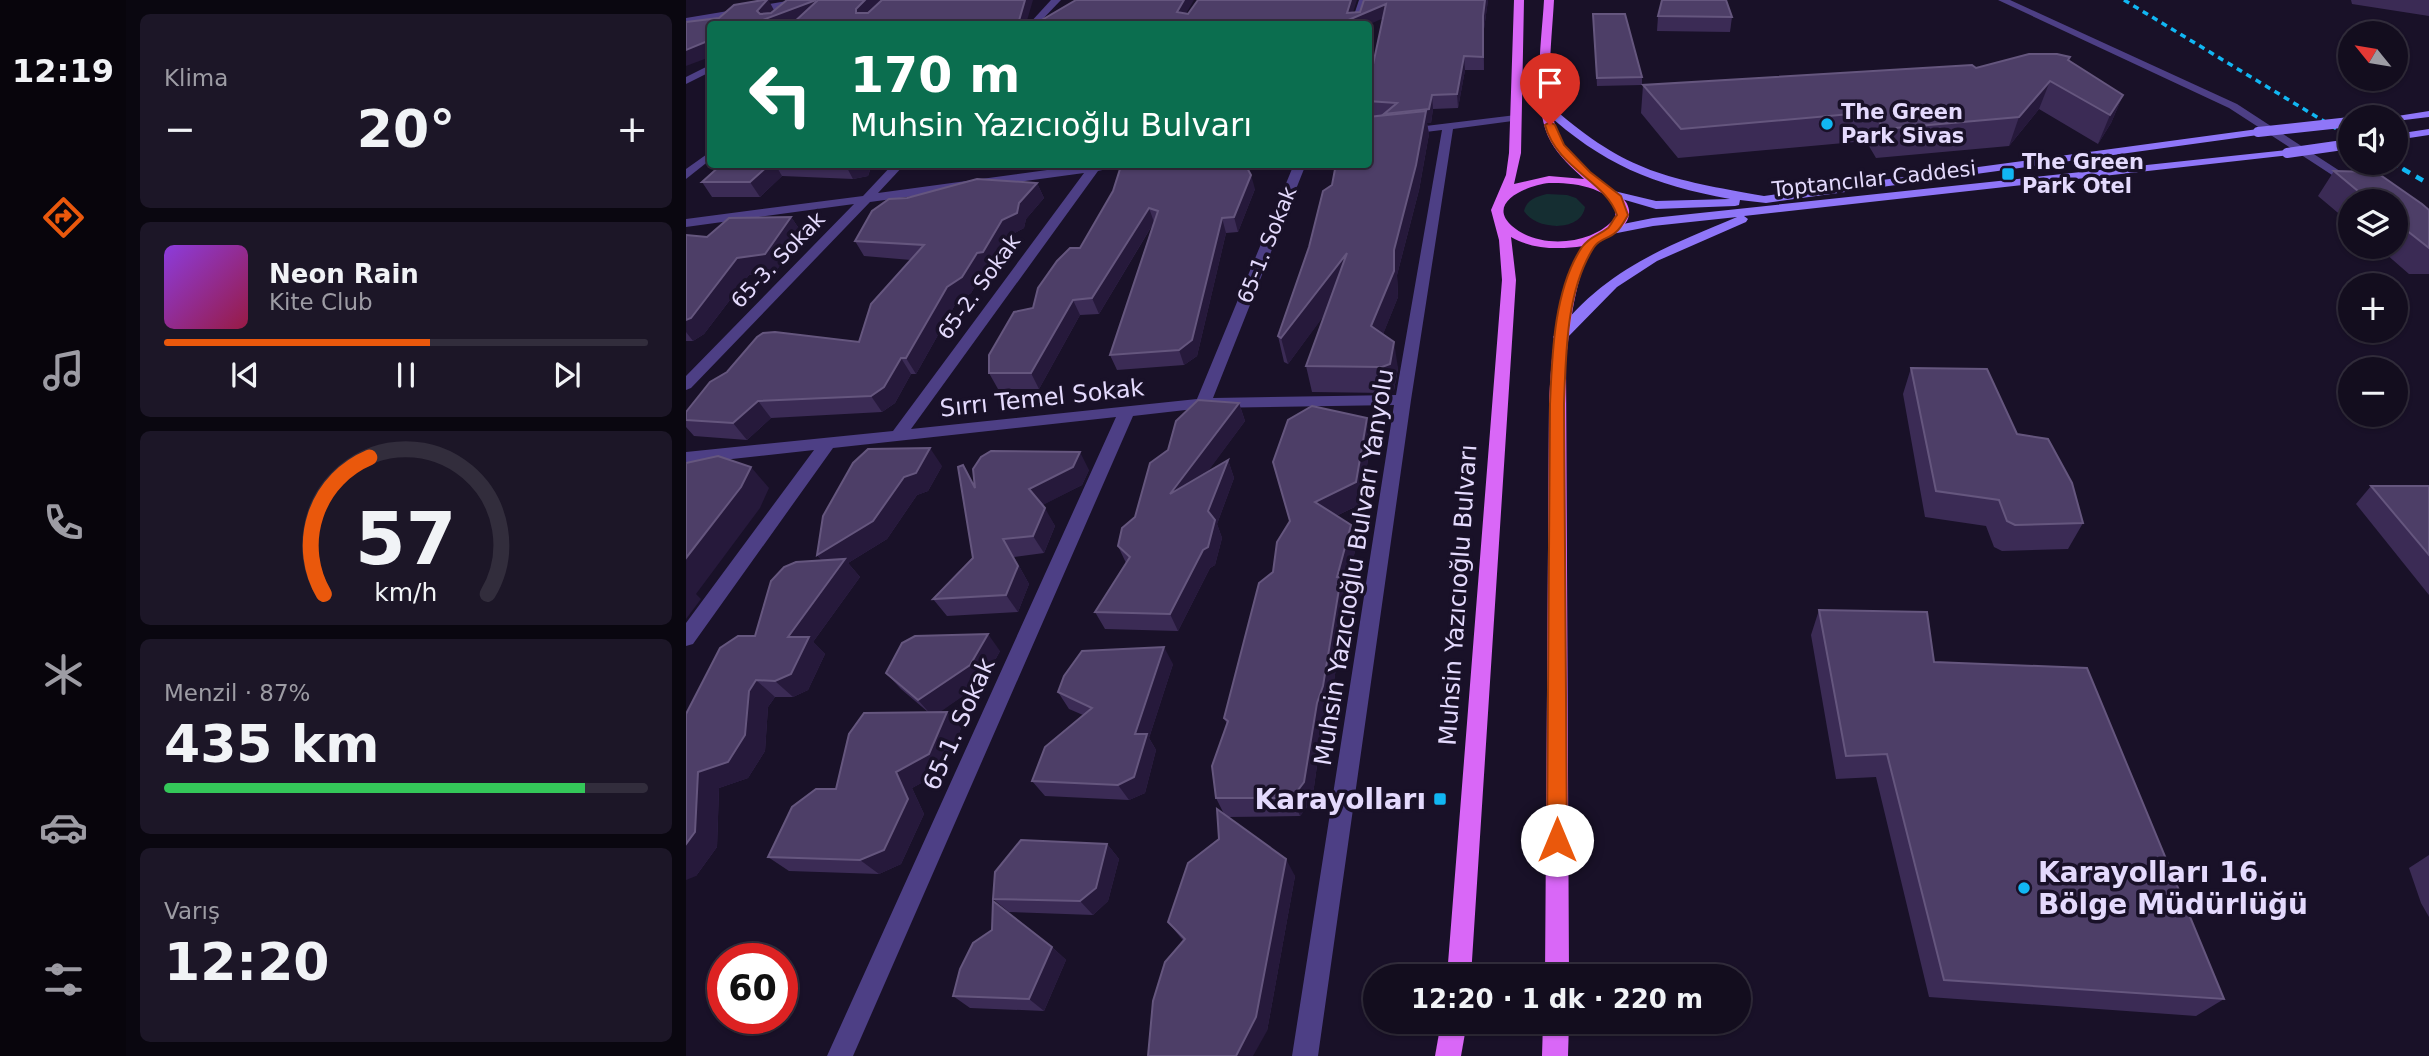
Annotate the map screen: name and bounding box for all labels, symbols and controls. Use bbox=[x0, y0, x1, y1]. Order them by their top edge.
north arrow bbox=[2338, 21, 2408, 91]
map controls bbox=[2338, 21, 2408, 427]
text: 170 m bbox=[850, 47, 1020, 104]
icon: left bbox=[735, 49, 826, 140]
text: 12:19 bbox=[12, 52, 114, 90]
pin bbox=[1520, 53, 1580, 125]
icon: arrive bbox=[1531, 64, 1569, 102]
text: Klima bbox=[164, 65, 228, 91]
text: 20° bbox=[357, 99, 455, 159]
place label: The Green Park Sivas bbox=[1841, 100, 1964, 148]
button: sound bbox=[2338, 105, 2408, 175]
text: Muhsin Yazıcıoğlu Bulvarı bbox=[850, 106, 1252, 144]
text: − bbox=[164, 107, 196, 151]
text: + bbox=[616, 107, 648, 151]
marker: The Green Park Sivas bbox=[1819, 116, 1835, 132]
place label: The Green Park Otel bbox=[2022, 150, 2144, 198]
street label: Toptancılar Caddesi bbox=[1770, 156, 1977, 202]
marker: The Green Park Otel bbox=[2000, 166, 2016, 182]
street label: 65-1. Sokak bbox=[1233, 182, 1302, 307]
button: layers bbox=[2338, 189, 2408, 259]
icon: directions bbox=[39, 193, 88, 242]
street label: 65-3. Sokak bbox=[726, 206, 830, 313]
street label: 65-2. Sokak bbox=[933, 229, 1026, 344]
text: Neon Rain bbox=[269, 259, 419, 289]
button: + bbox=[2338, 273, 2408, 343]
text: Kite Club bbox=[269, 289, 373, 315]
icon: music bbox=[39, 346, 88, 395]
icon: previous bbox=[226, 356, 264, 394]
icon: pause bbox=[387, 356, 425, 394]
icon: next bbox=[548, 356, 586, 394]
button: − bbox=[2338, 357, 2408, 427]
street label: Muhsin Yazıcıoğlu Bulvarı Yanyolu bbox=[1309, 367, 1399, 767]
street label: Sırrı Temel Sokak bbox=[938, 373, 1146, 423]
street label: Muhsin Yazıcıoğlu Bulvarı bbox=[1434, 444, 1482, 746]
text: 57 bbox=[355, 496, 457, 581]
icon: phone bbox=[39, 498, 88, 547]
text: km/h bbox=[374, 578, 438, 607]
icon: climate bbox=[39, 650, 88, 699]
street label: 65-1. Sokak bbox=[917, 653, 1001, 794]
text: Menzil · 87% bbox=[164, 680, 310, 706]
text: 435 km bbox=[164, 714, 379, 774]
place label: Karayolları bbox=[1255, 783, 1426, 816]
marker: Karayolları bbox=[1432, 791, 1448, 807]
icon: car bbox=[39, 803, 88, 852]
position arrow bbox=[1520, 803, 1594, 877]
place label: Karayolları 16. Bölge Müdürlüğü bbox=[2038, 856, 2308, 921]
marker: Karayolları 16. Bölge Müdürlüğü bbox=[2016, 880, 2032, 896]
text: Varış bbox=[164, 898, 220, 924]
text: 12:20 bbox=[164, 932, 330, 992]
speed limit sign: 60 bbox=[707, 943, 798, 1034]
icon: filters bbox=[39, 955, 88, 1004]
text: 12:20 · 1 dk · 220 m bbox=[1411, 984, 1703, 1014]

